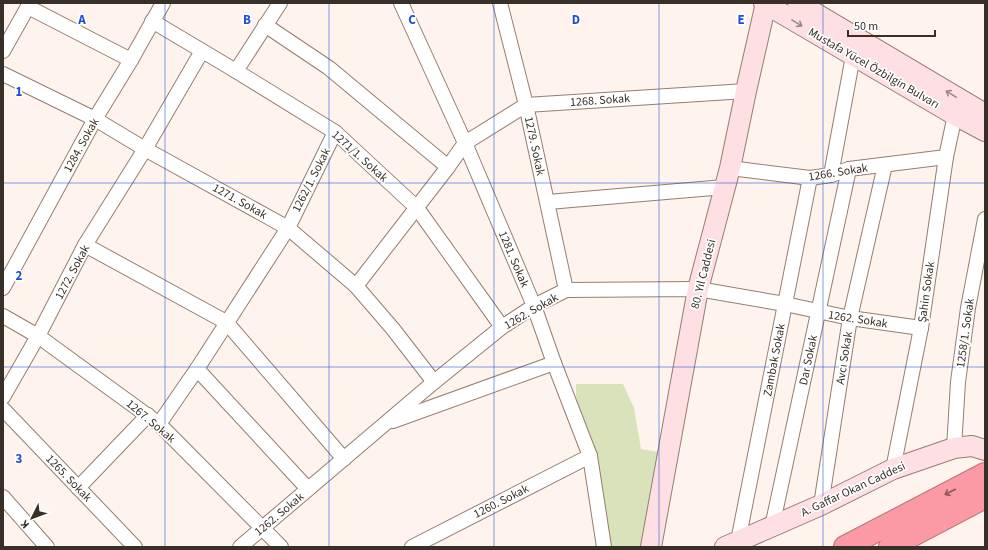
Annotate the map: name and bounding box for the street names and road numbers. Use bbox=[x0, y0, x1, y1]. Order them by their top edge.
street label: Mustafa Yücel Özbilgin Bulvarı bbox=[805, 24, 942, 113]
street label: 1268. Sokak bbox=[570, 90, 631, 111]
street label: 1284. Sokak bbox=[59, 115, 103, 176]
street label: 1279. Sokak bbox=[520, 115, 549, 177]
street label: 1271/1. Sokak bbox=[328, 127, 391, 186]
street label: 1262/1. Sokak bbox=[288, 145, 335, 215]
street label: 1266. Sokak bbox=[807, 159, 869, 186]
street label: 1271. Sokak bbox=[209, 179, 270, 223]
street label: 1281. Sokak bbox=[494, 228, 533, 290]
street label: 80. Yıl Caddesi bbox=[687, 238, 720, 311]
street label: 1272. Sokak bbox=[51, 242, 94, 303]
street label: Şahin Sokak bbox=[914, 260, 939, 324]
street label: 1262. Sokak bbox=[501, 289, 562, 334]
street label: 1258/1. Sokak bbox=[952, 297, 979, 369]
street label: 1262. Sokak bbox=[827, 306, 889, 333]
street label: Zambak Sokak bbox=[759, 322, 790, 398]
street label: Avcı Sokak bbox=[832, 330, 857, 386]
street label: Dar Sokak bbox=[795, 333, 822, 387]
street label: 1267. Sokak bbox=[122, 396, 179, 447]
street label: 1265. Sokak bbox=[42, 451, 96, 506]
street label: A. Gaffar Okan Caddesi bbox=[798, 458, 908, 521]
street label: 1260. Sokak bbox=[471, 480, 532, 523]
street label: 1262. Sokak bbox=[251, 489, 308, 540]

